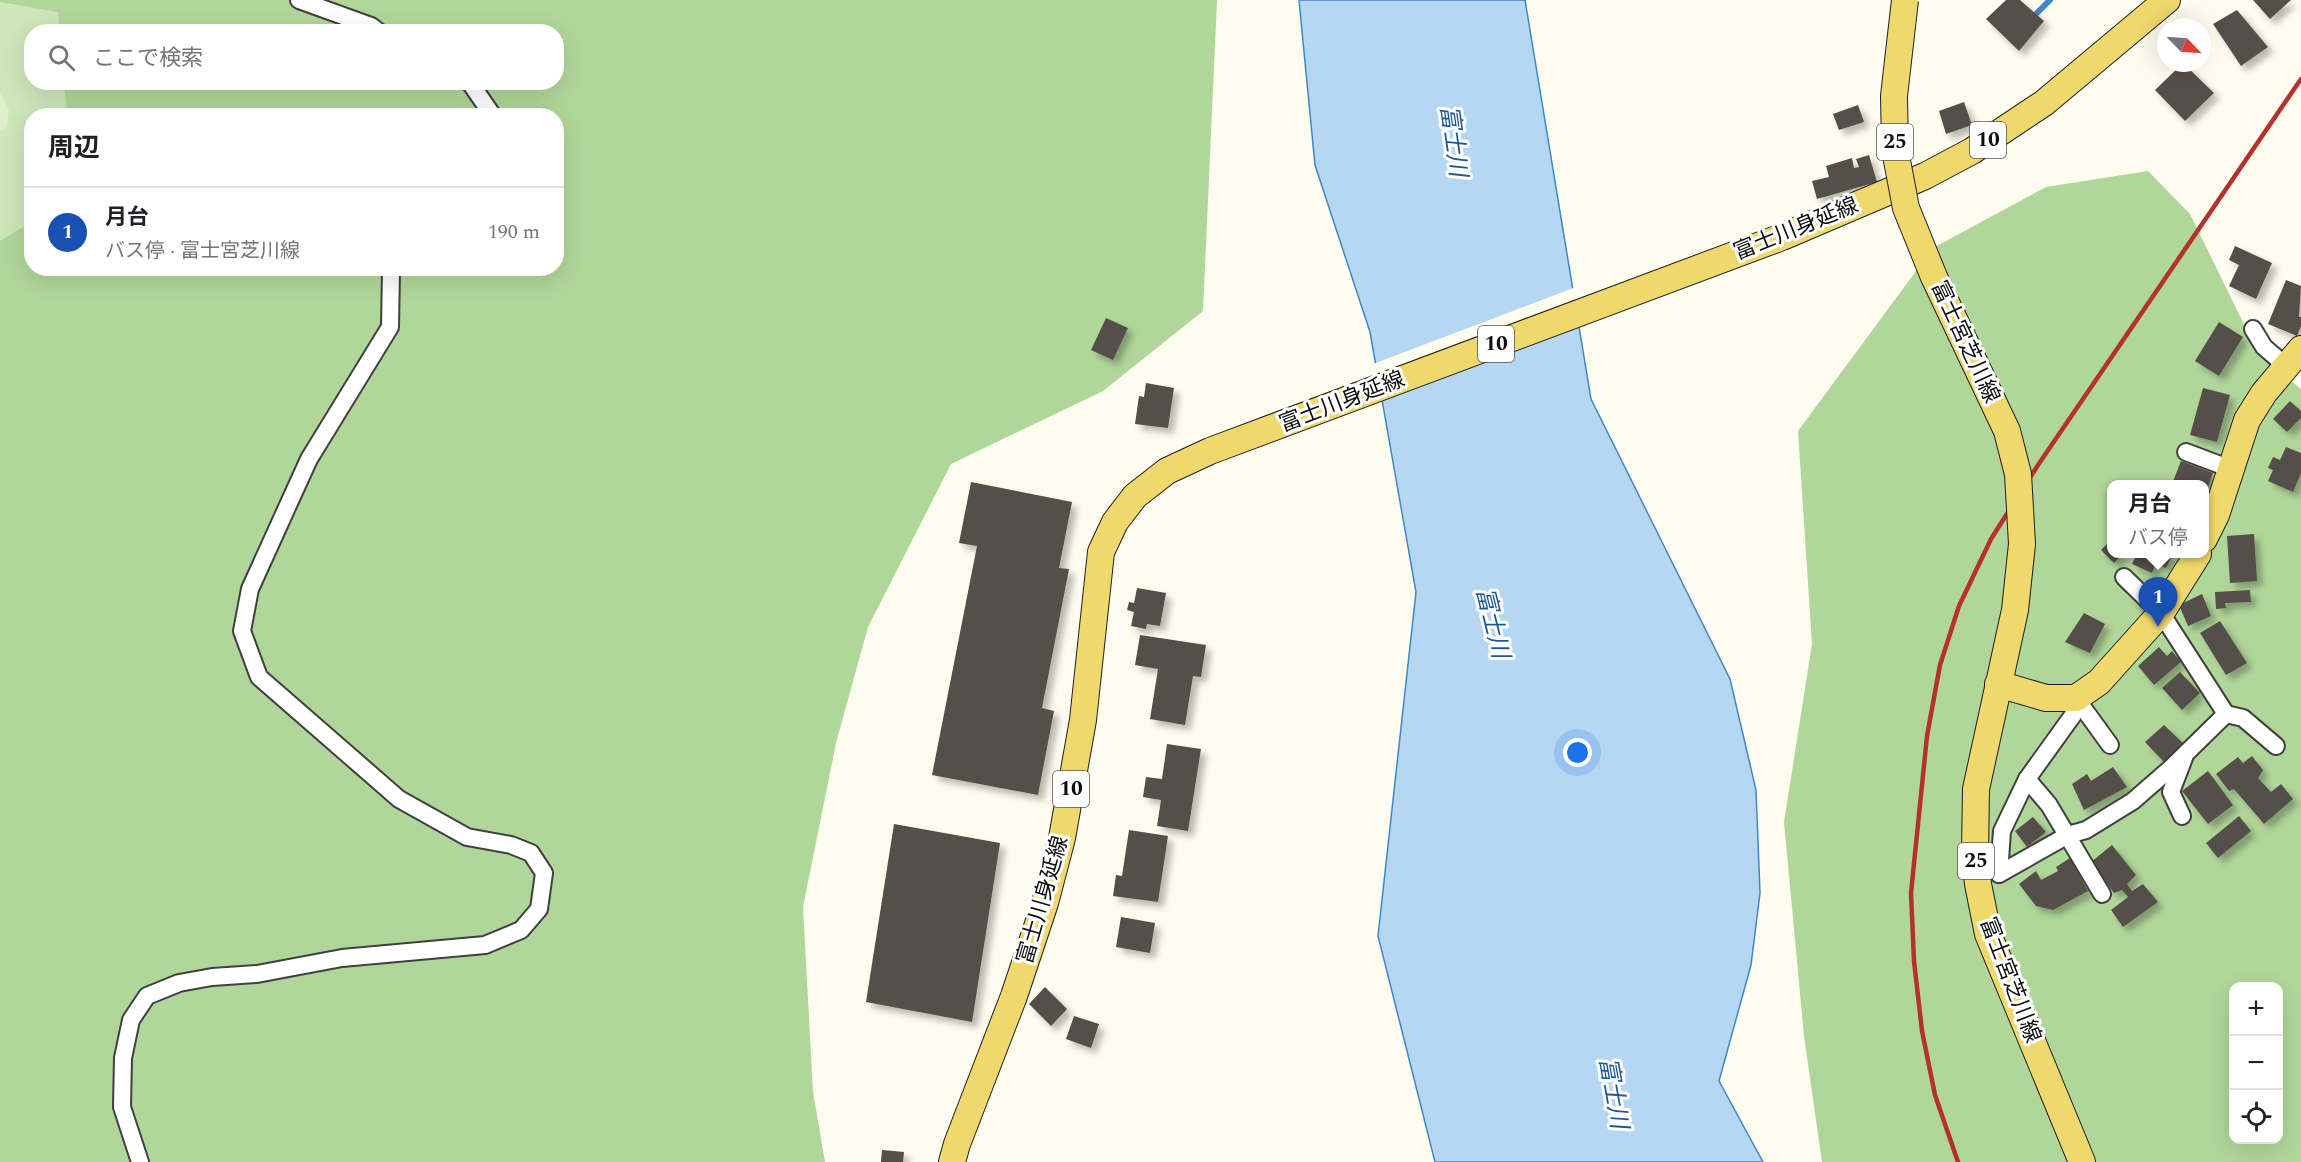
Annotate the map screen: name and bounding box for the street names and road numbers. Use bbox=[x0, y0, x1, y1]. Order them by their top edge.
road number: 10 bbox=[1970, 122, 2006, 158]
road number: 25 bbox=[1877, 124, 1913, 160]
street label: 富士川身延線 bbox=[1729, 189, 1863, 269]
street label: 富士宮芝川線 bbox=[1922, 275, 2008, 409]
road number: 10 bbox=[1478, 326, 1514, 362]
street label: 富士川身延線 bbox=[1274, 363, 1410, 441]
road number: 10 bbox=[1053, 771, 1089, 807]
street label: 富士川身延線 bbox=[1009, 832, 1077, 968]
road number: 25 bbox=[1958, 843, 1994, 879]
street label: 富士宮芝川線 bbox=[1971, 912, 2049, 1048]

